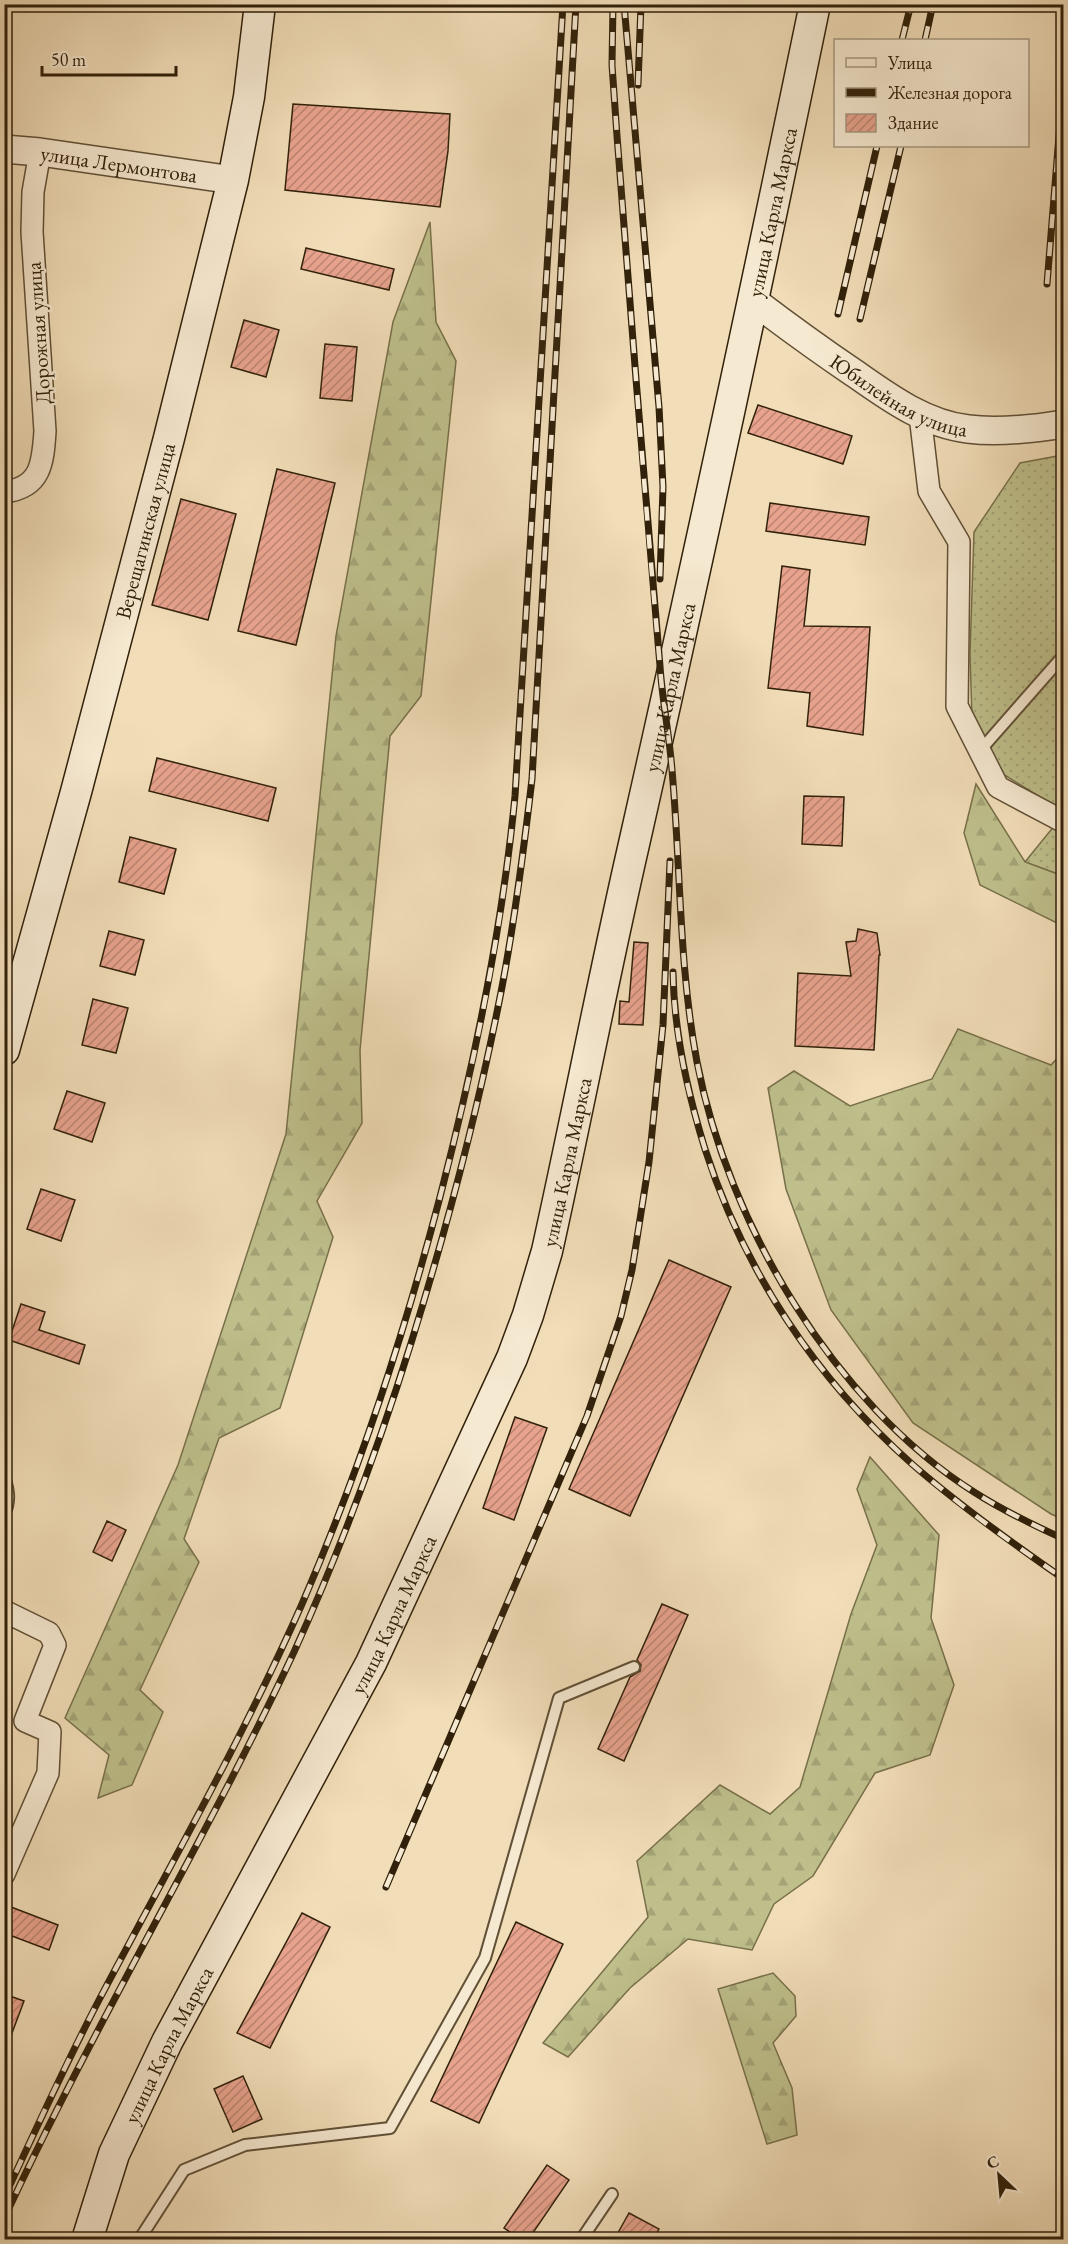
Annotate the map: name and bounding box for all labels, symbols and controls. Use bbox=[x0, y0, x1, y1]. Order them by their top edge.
scale bar bbox=[42, 39, 176, 77]
legend bbox=[834, 39, 1029, 147]
text: 50 m bbox=[51, 48, 86, 71]
text: Улица bbox=[887, 51, 933, 74]
text: Железная дорога bbox=[887, 81, 1013, 104]
text: Здание bbox=[888, 111, 938, 134]
street label: улица Карла Маркса bbox=[741, 124, 803, 299]
street label: улица Лермонтова bbox=[39, 139, 200, 188]
street label: Дорожная улица bbox=[20, 260, 56, 405]
street label: Юбилейная улица bbox=[825, 347, 970, 442]
street label: Верещагинская улица bbox=[109, 439, 181, 622]
street label: улица Карла Маркса bbox=[637, 599, 701, 774]
street label: улица Карла Маркса bbox=[535, 1074, 597, 1250]
street label: улица Карла Маркса bbox=[344, 1530, 442, 1698]
street label: улица Карла Маркса bbox=[117, 1961, 219, 2128]
north arrow bbox=[969, 2145, 1029, 2205]
text: С bbox=[983, 2150, 1002, 2174]

